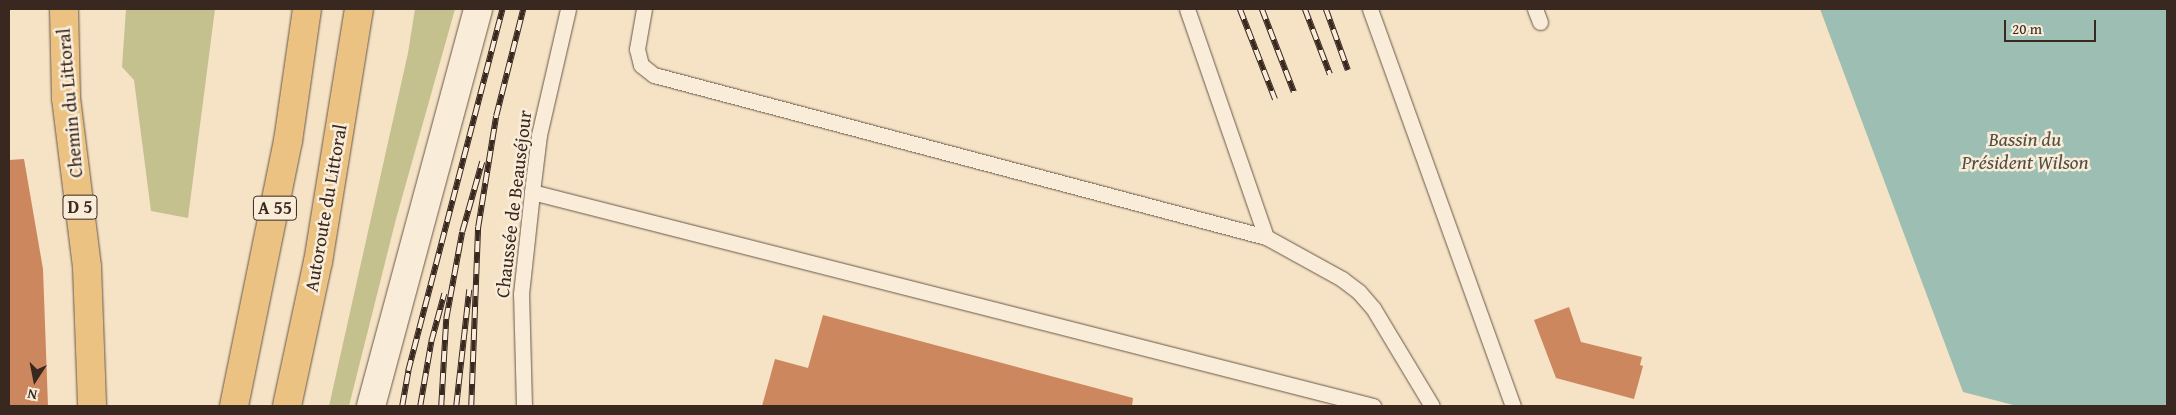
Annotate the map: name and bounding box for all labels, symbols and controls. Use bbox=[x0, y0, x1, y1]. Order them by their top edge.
scale bar bbox=[2006, 10, 2098, 42]
text: 20 m bbox=[2012, 18, 2042, 39]
street label: Chemin du Littoral bbox=[52, 27, 88, 179]
street label: Chaussée de Beauséjour bbox=[491, 109, 537, 299]
street label: Autoroute du Littoral bbox=[300, 122, 352, 294]
water label: Bassin du Président Wilson bbox=[1961, 127, 2089, 174]
road number: D 5 bbox=[61, 192, 99, 222]
road number: A 55 bbox=[252, 192, 298, 224]
north arrow bbox=[10, 355, 60, 405]
text: N bbox=[26, 384, 39, 405]

